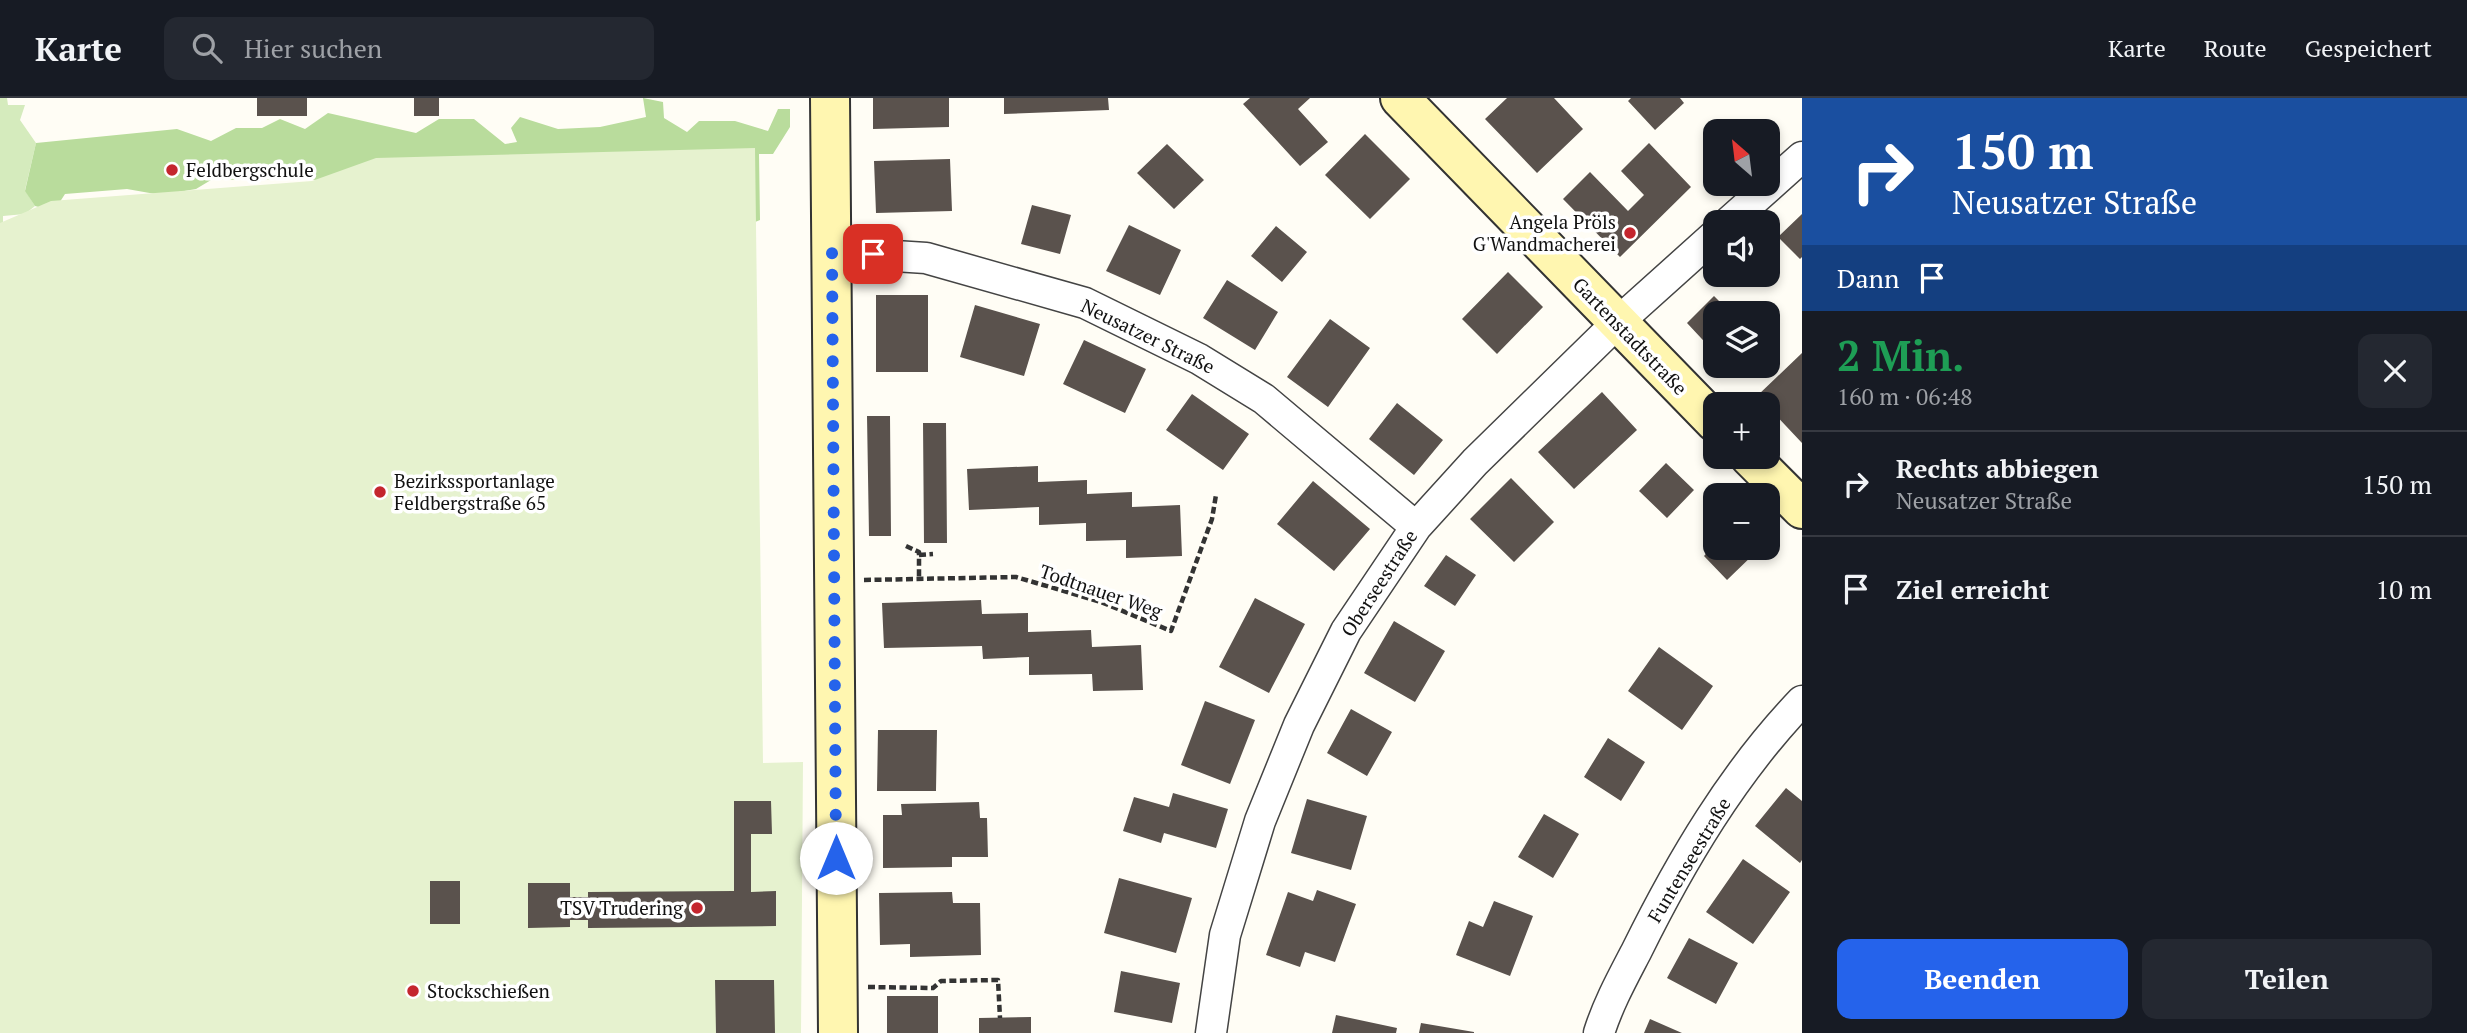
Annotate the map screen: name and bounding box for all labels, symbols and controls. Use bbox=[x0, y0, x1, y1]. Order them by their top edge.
search box bbox=[164, 17, 654, 80]
text: Karte bbox=[35, 27, 122, 70]
icon: search bbox=[188, 29, 226, 67]
text: Hier suchen bbox=[244, 31, 382, 65]
text: Karte bbox=[2108, 32, 2166, 64]
text: Route bbox=[2204, 32, 2267, 64]
text: Gespeichert bbox=[2305, 32, 2432, 64]
text: 150 m bbox=[1952, 118, 2094, 183]
north arrow bbox=[1703, 119, 1780, 196]
map controls bbox=[1703, 119, 1780, 560]
icon: right bbox=[1837, 126, 1928, 217]
place label: Feldbergschule bbox=[186, 157, 314, 182]
marker: Feldbergschule bbox=[164, 162, 180, 178]
text: Neusatzer Straße bbox=[1952, 181, 2197, 223]
place label: Angela Pröls G'Wandmacherei bbox=[1473, 209, 1616, 256]
button: sound bbox=[1703, 210, 1780, 287]
pin bbox=[843, 224, 903, 284]
marker: Angela Pröls G'Wandmacherei bbox=[1622, 225, 1638, 241]
icon: arrive bbox=[854, 235, 892, 273]
icon: arrive bbox=[1913, 259, 1951, 297]
text: Dann bbox=[1837, 261, 1899, 295]
street label: Gartenstadtstraße bbox=[1568, 272, 1693, 400]
street label: Neusatzer Straße bbox=[1077, 292, 1219, 379]
button: layers bbox=[1703, 301, 1780, 378]
text: 2 Min. bbox=[1837, 327, 1965, 383]
button: close bbox=[2358, 334, 2432, 408]
text: 160 m · 06:48 bbox=[1837, 381, 1972, 412]
button: + bbox=[1703, 392, 1780, 469]
text: Rechts abbiegen bbox=[1896, 451, 2099, 485]
icon: right bbox=[1837, 465, 1875, 503]
text: 150 m bbox=[2362, 467, 2432, 501]
place label: Bezirkssportanlage Feldbergstraße 65 bbox=[394, 468, 555, 515]
button: − bbox=[1703, 483, 1780, 560]
marker: Bezirkssportanlage Feldbergstraße 65 bbox=[372, 484, 388, 500]
text: Neusatzer Straße bbox=[1896, 485, 2072, 516]
street label: Oberseestraße bbox=[1335, 525, 1422, 641]
street label: Todtnauer Weg bbox=[1037, 558, 1167, 624]
icon: arrive bbox=[1837, 570, 1875, 608]
text: Ziel erreicht bbox=[1896, 572, 2049, 606]
text: 10 m bbox=[2376, 572, 2432, 606]
street label: Funtenseestraße bbox=[1641, 793, 1736, 927]
position arrow bbox=[799, 821, 873, 895]
place label: TSV Trudering bbox=[560, 895, 684, 920]
marker: TSV Trudering bbox=[689, 900, 705, 916]
button: Beenden bbox=[1837, 939, 2128, 1019]
button: Teilen bbox=[2142, 939, 2432, 1019]
place label: Stockschießen bbox=[427, 978, 550, 1003]
marker: Stockschießen bbox=[405, 983, 421, 999]

